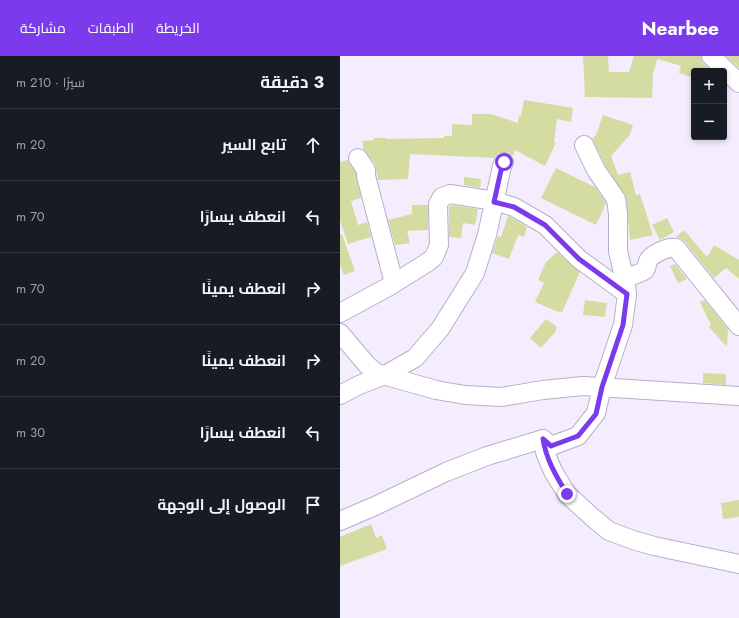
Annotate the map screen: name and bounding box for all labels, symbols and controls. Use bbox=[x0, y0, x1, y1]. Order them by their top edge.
text: Nearbee bbox=[641, 15, 719, 42]
text: مشاركة bbox=[20, 18, 66, 38]
text: الطبقات bbox=[88, 18, 134, 38]
text: الخريطة bbox=[156, 18, 200, 38]
map controls bbox=[691, 68, 727, 140]
button: + bbox=[691, 68, 727, 104]
text: 3 دقيقة bbox=[260, 70, 324, 94]
text: سيرًا · 210 m bbox=[16, 73, 85, 92]
button: − bbox=[691, 104, 727, 140]
text: تابع السير bbox=[222, 134, 286, 156]
icon: ahead bbox=[302, 134, 324, 156]
text: 20 m bbox=[16, 135, 45, 154]
route start bbox=[495, 153, 513, 171]
text: انعطف يسارًا bbox=[200, 206, 286, 228]
icon: left bbox=[302, 206, 324, 228]
text: 70 m bbox=[16, 207, 45, 226]
text: انعطف يمينًا bbox=[202, 278, 286, 300]
icon: right bbox=[302, 278, 324, 300]
text: 70 m bbox=[16, 279, 45, 298]
text: انعطف يمينًا bbox=[202, 350, 286, 372]
icon: right bbox=[302, 350, 324, 372]
text: 20 m bbox=[16, 351, 45, 370]
text: انعطف يسارًا bbox=[200, 422, 286, 444]
icon: left bbox=[302, 422, 324, 444]
text: 30 m bbox=[16, 423, 45, 442]
route end bbox=[558, 485, 576, 503]
text: الوصول إلى الوجهة bbox=[157, 494, 286, 516]
icon: arrive bbox=[302, 494, 324, 516]

